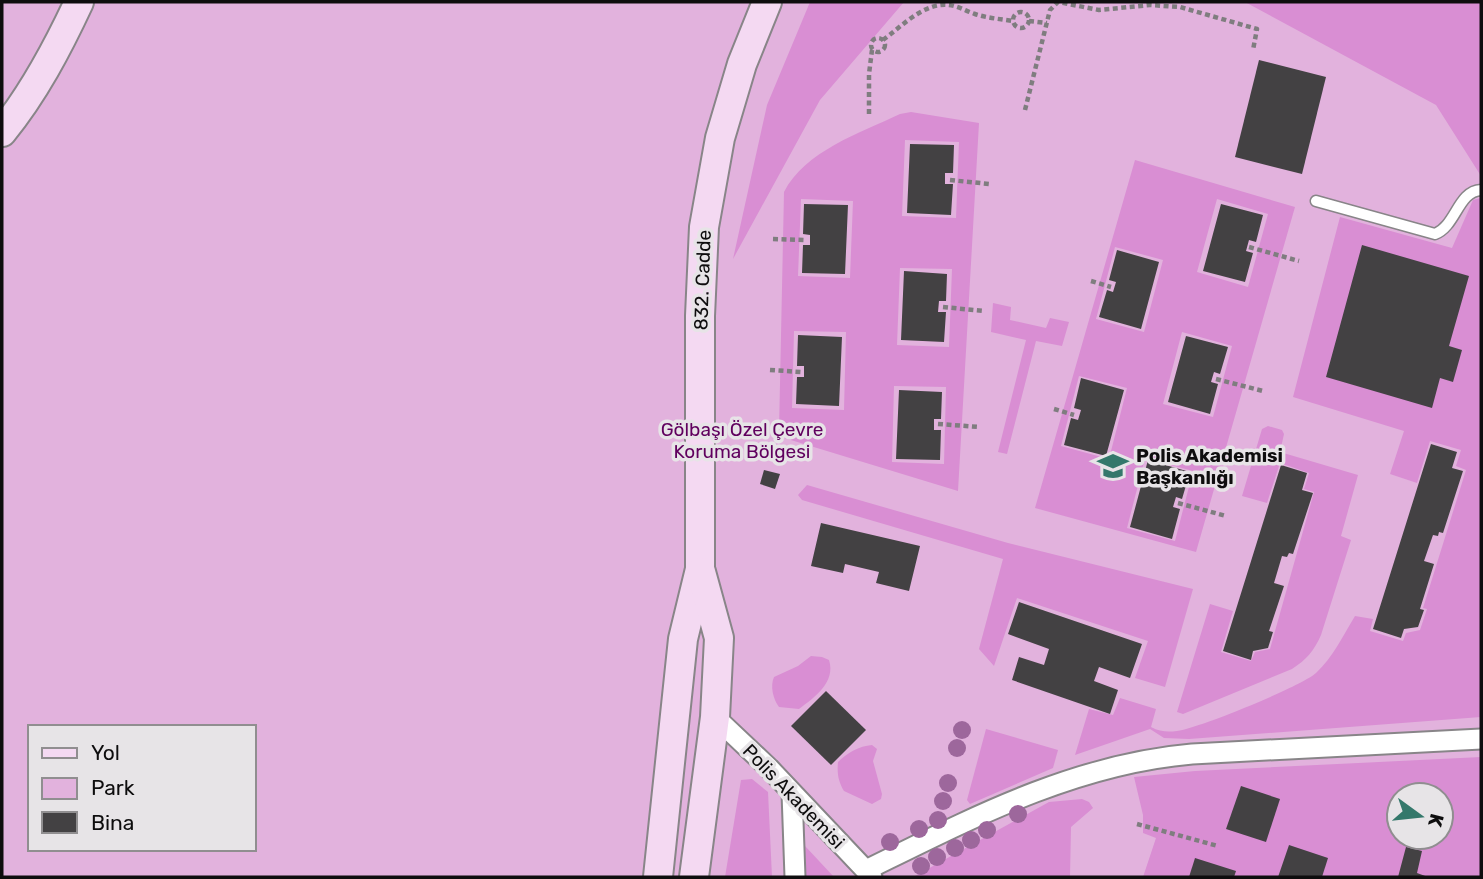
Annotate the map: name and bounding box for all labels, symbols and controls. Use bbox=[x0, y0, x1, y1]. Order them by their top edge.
street label: 832. Cadde bbox=[689, 229, 716, 331]
park label: Gölbaşı Özel Çevre Koruma Bölgesi bbox=[661, 418, 823, 463]
place label: Polis Akademisi Başkanlığı bbox=[1136, 444, 1283, 489]
school or university icon: Polis Akademisi Başkanlığı bbox=[1096, 449, 1130, 483]
legend bbox=[28, 725, 256, 851]
street label: Polis Akademisi bbox=[738, 739, 849, 853]
text: Yol bbox=[91, 740, 120, 765]
text: Park bbox=[91, 775, 135, 800]
north arrow bbox=[1385, 781, 1455, 851]
text: Bina bbox=[91, 810, 134, 835]
text: K bbox=[1423, 811, 1449, 830]

